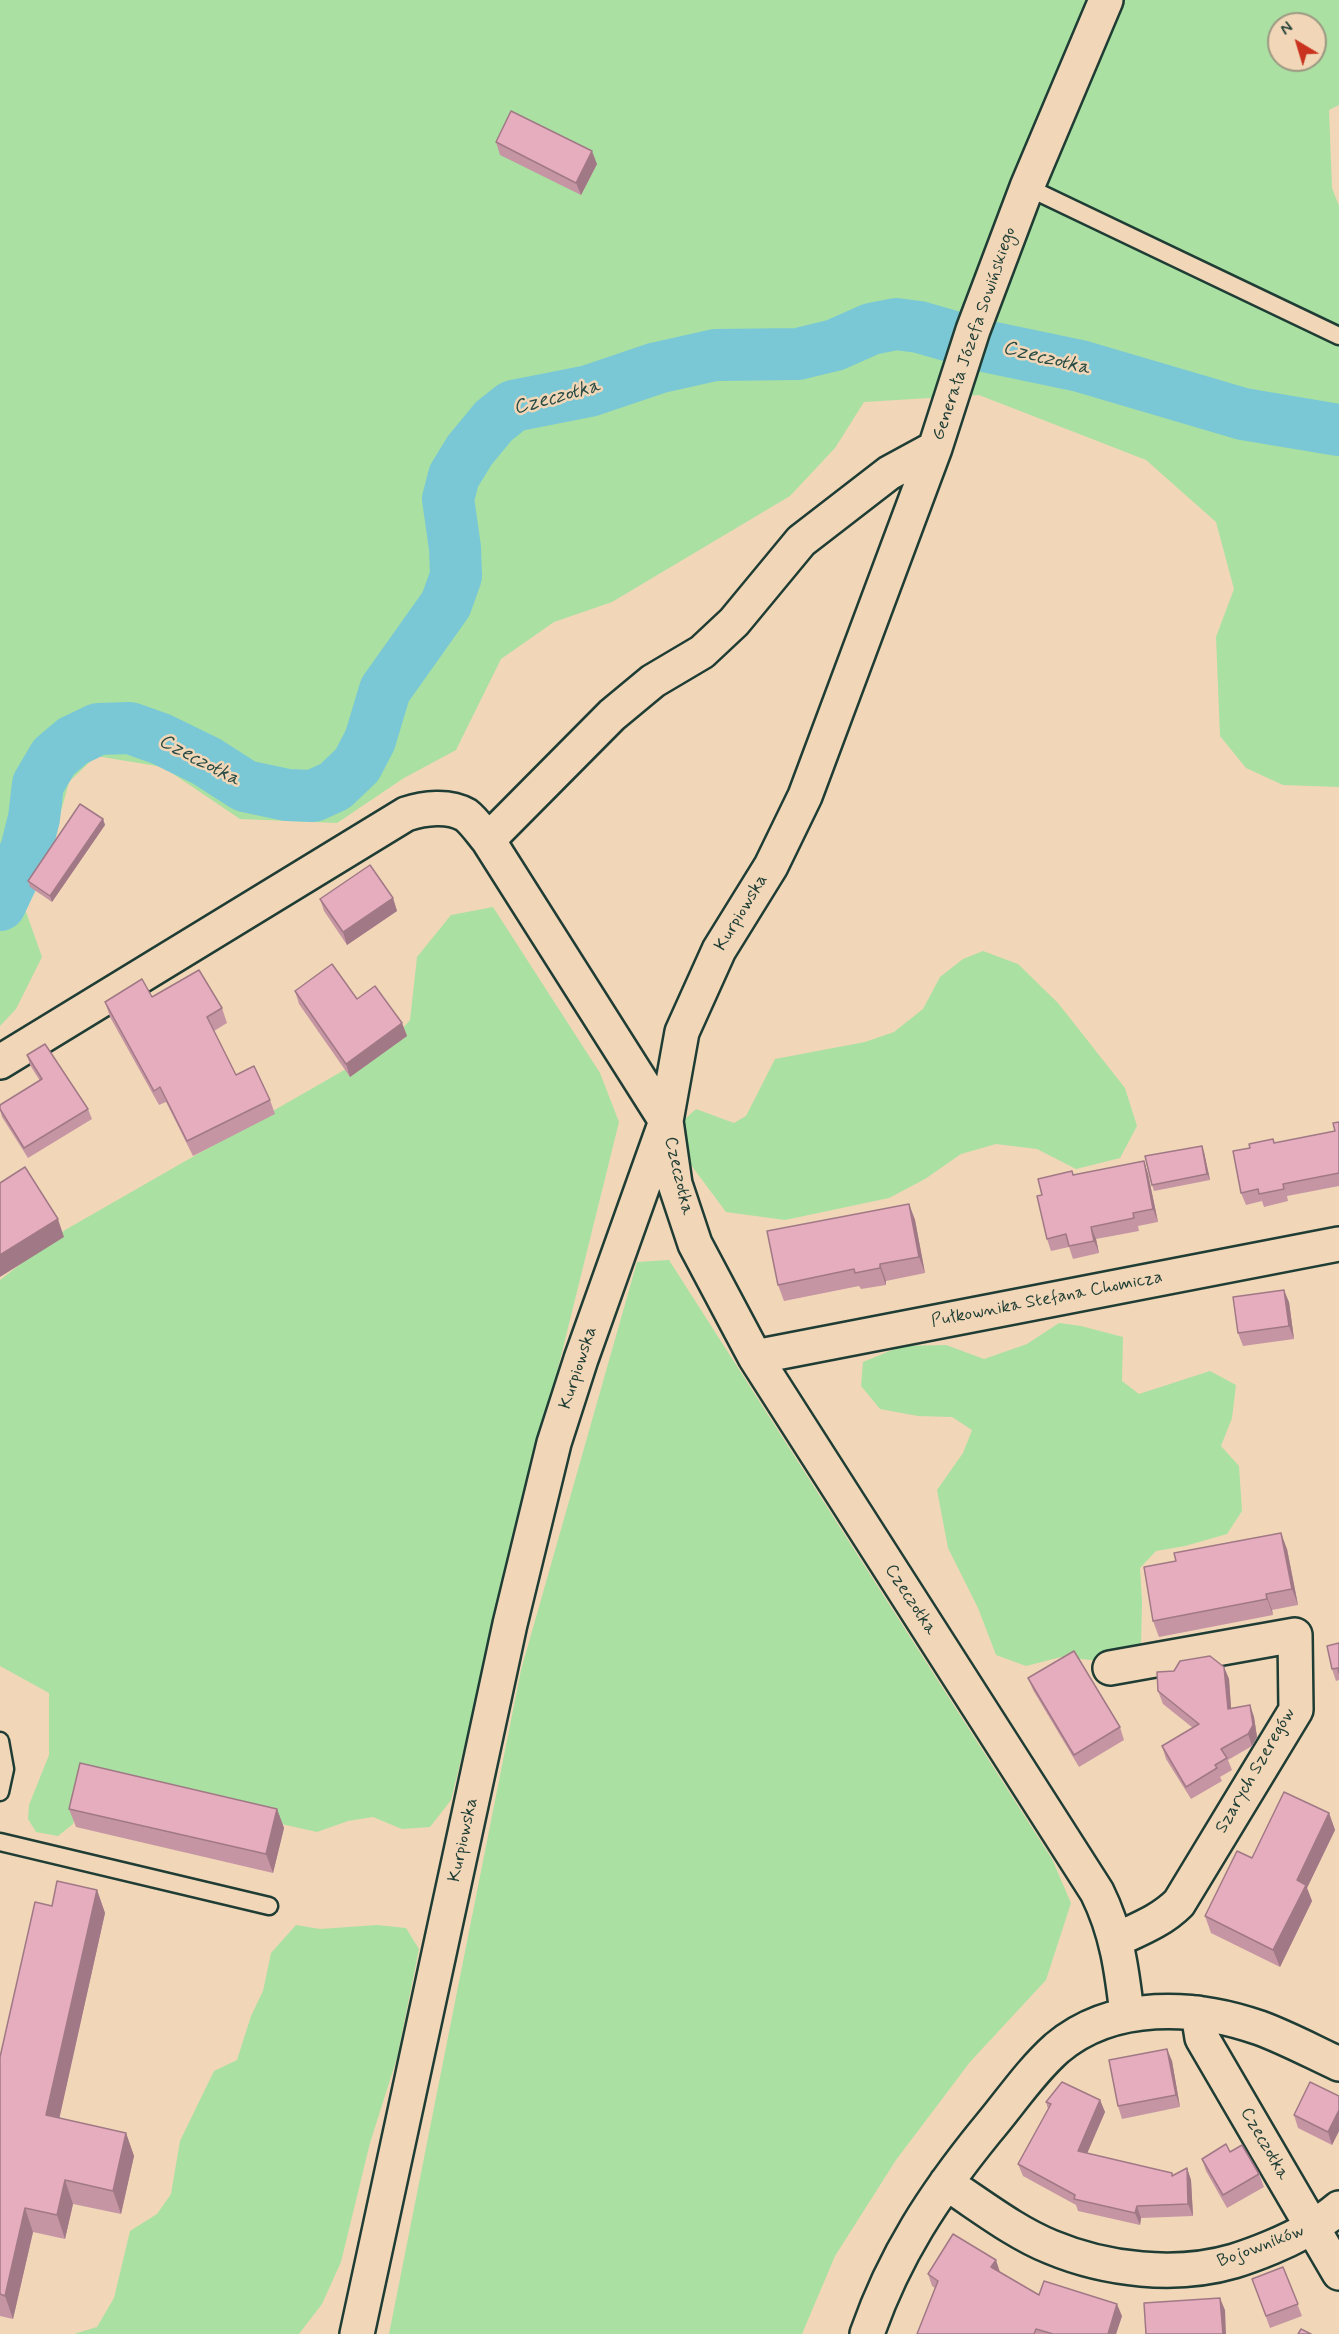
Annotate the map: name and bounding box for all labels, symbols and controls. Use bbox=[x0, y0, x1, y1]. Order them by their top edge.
north arrow bbox=[1267, 12, 1327, 72]
text: N bbox=[1276, 17, 1298, 41]
street label: Generała Józefa Sowińskiego bbox=[928, 224, 1022, 444]
water label: Czeczotka bbox=[1000, 337, 1092, 381]
water label: Czeczotka bbox=[511, 375, 603, 421]
water label: Czeczotka bbox=[154, 730, 244, 792]
street label: Kurpiowska bbox=[711, 871, 773, 955]
street label: Czeczotka bbox=[658, 1135, 698, 1217]
street label: Pułkownika Stefana Chomicza bbox=[929, 1267, 1165, 1333]
street label: Kurpiowska bbox=[555, 1324, 603, 1412]
street label: Czeczotka bbox=[879, 1561, 941, 1639]
street label: Szarych Szeregów bbox=[1211, 1704, 1301, 1838]
street label: Kurpiowska bbox=[445, 1796, 483, 1884]
street label: Czeczotka bbox=[1235, 2104, 1293, 2184]
street label: Bojowników bbox=[1215, 2221, 1307, 2273]

